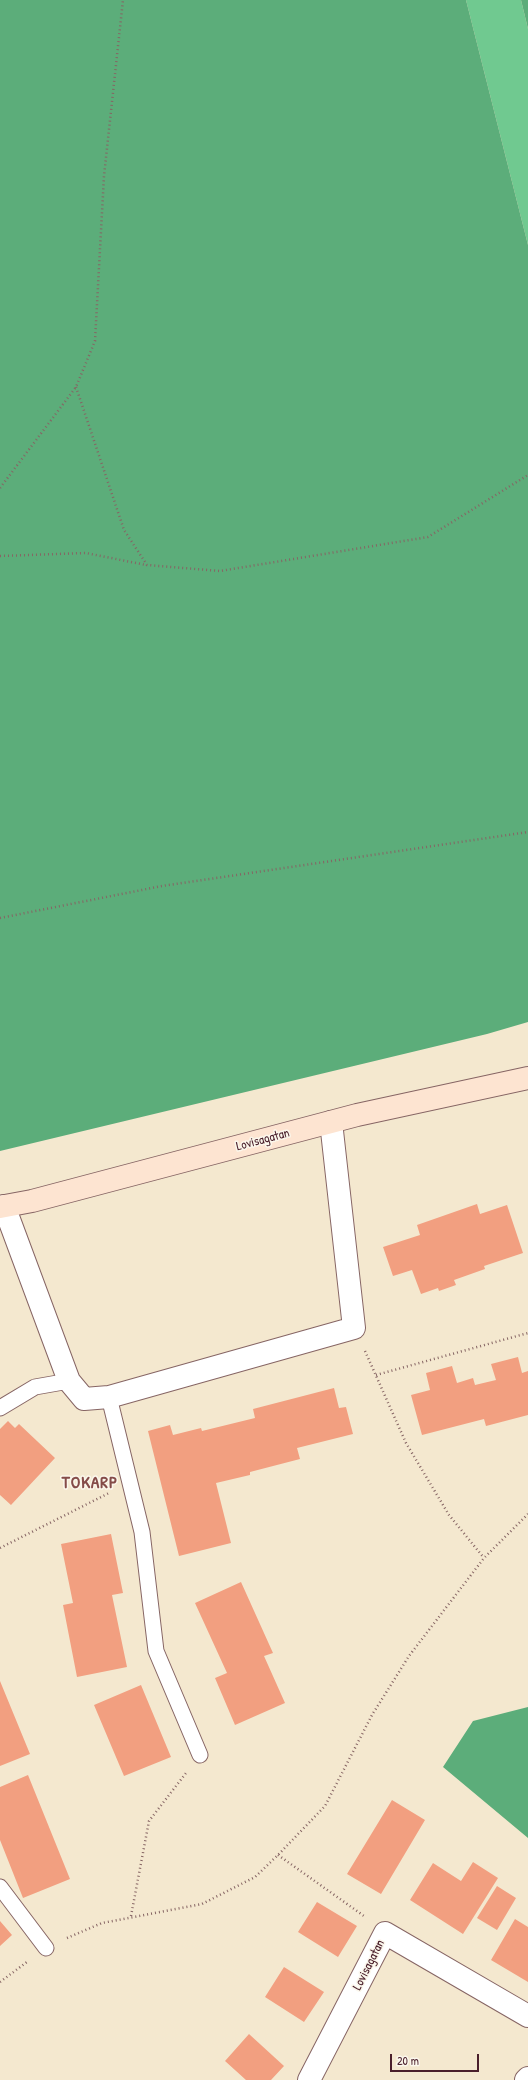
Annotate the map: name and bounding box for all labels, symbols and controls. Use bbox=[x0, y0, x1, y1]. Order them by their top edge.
street label: Lovisagatan bbox=[235, 1125, 291, 1155]
district label: TOKARP bbox=[62, 1473, 118, 1493]
street label: Lovisagatan bbox=[350, 1937, 388, 1993]
scale bar bbox=[392, 2046, 481, 2072]
text: 20 m bbox=[397, 2052, 419, 2069]

